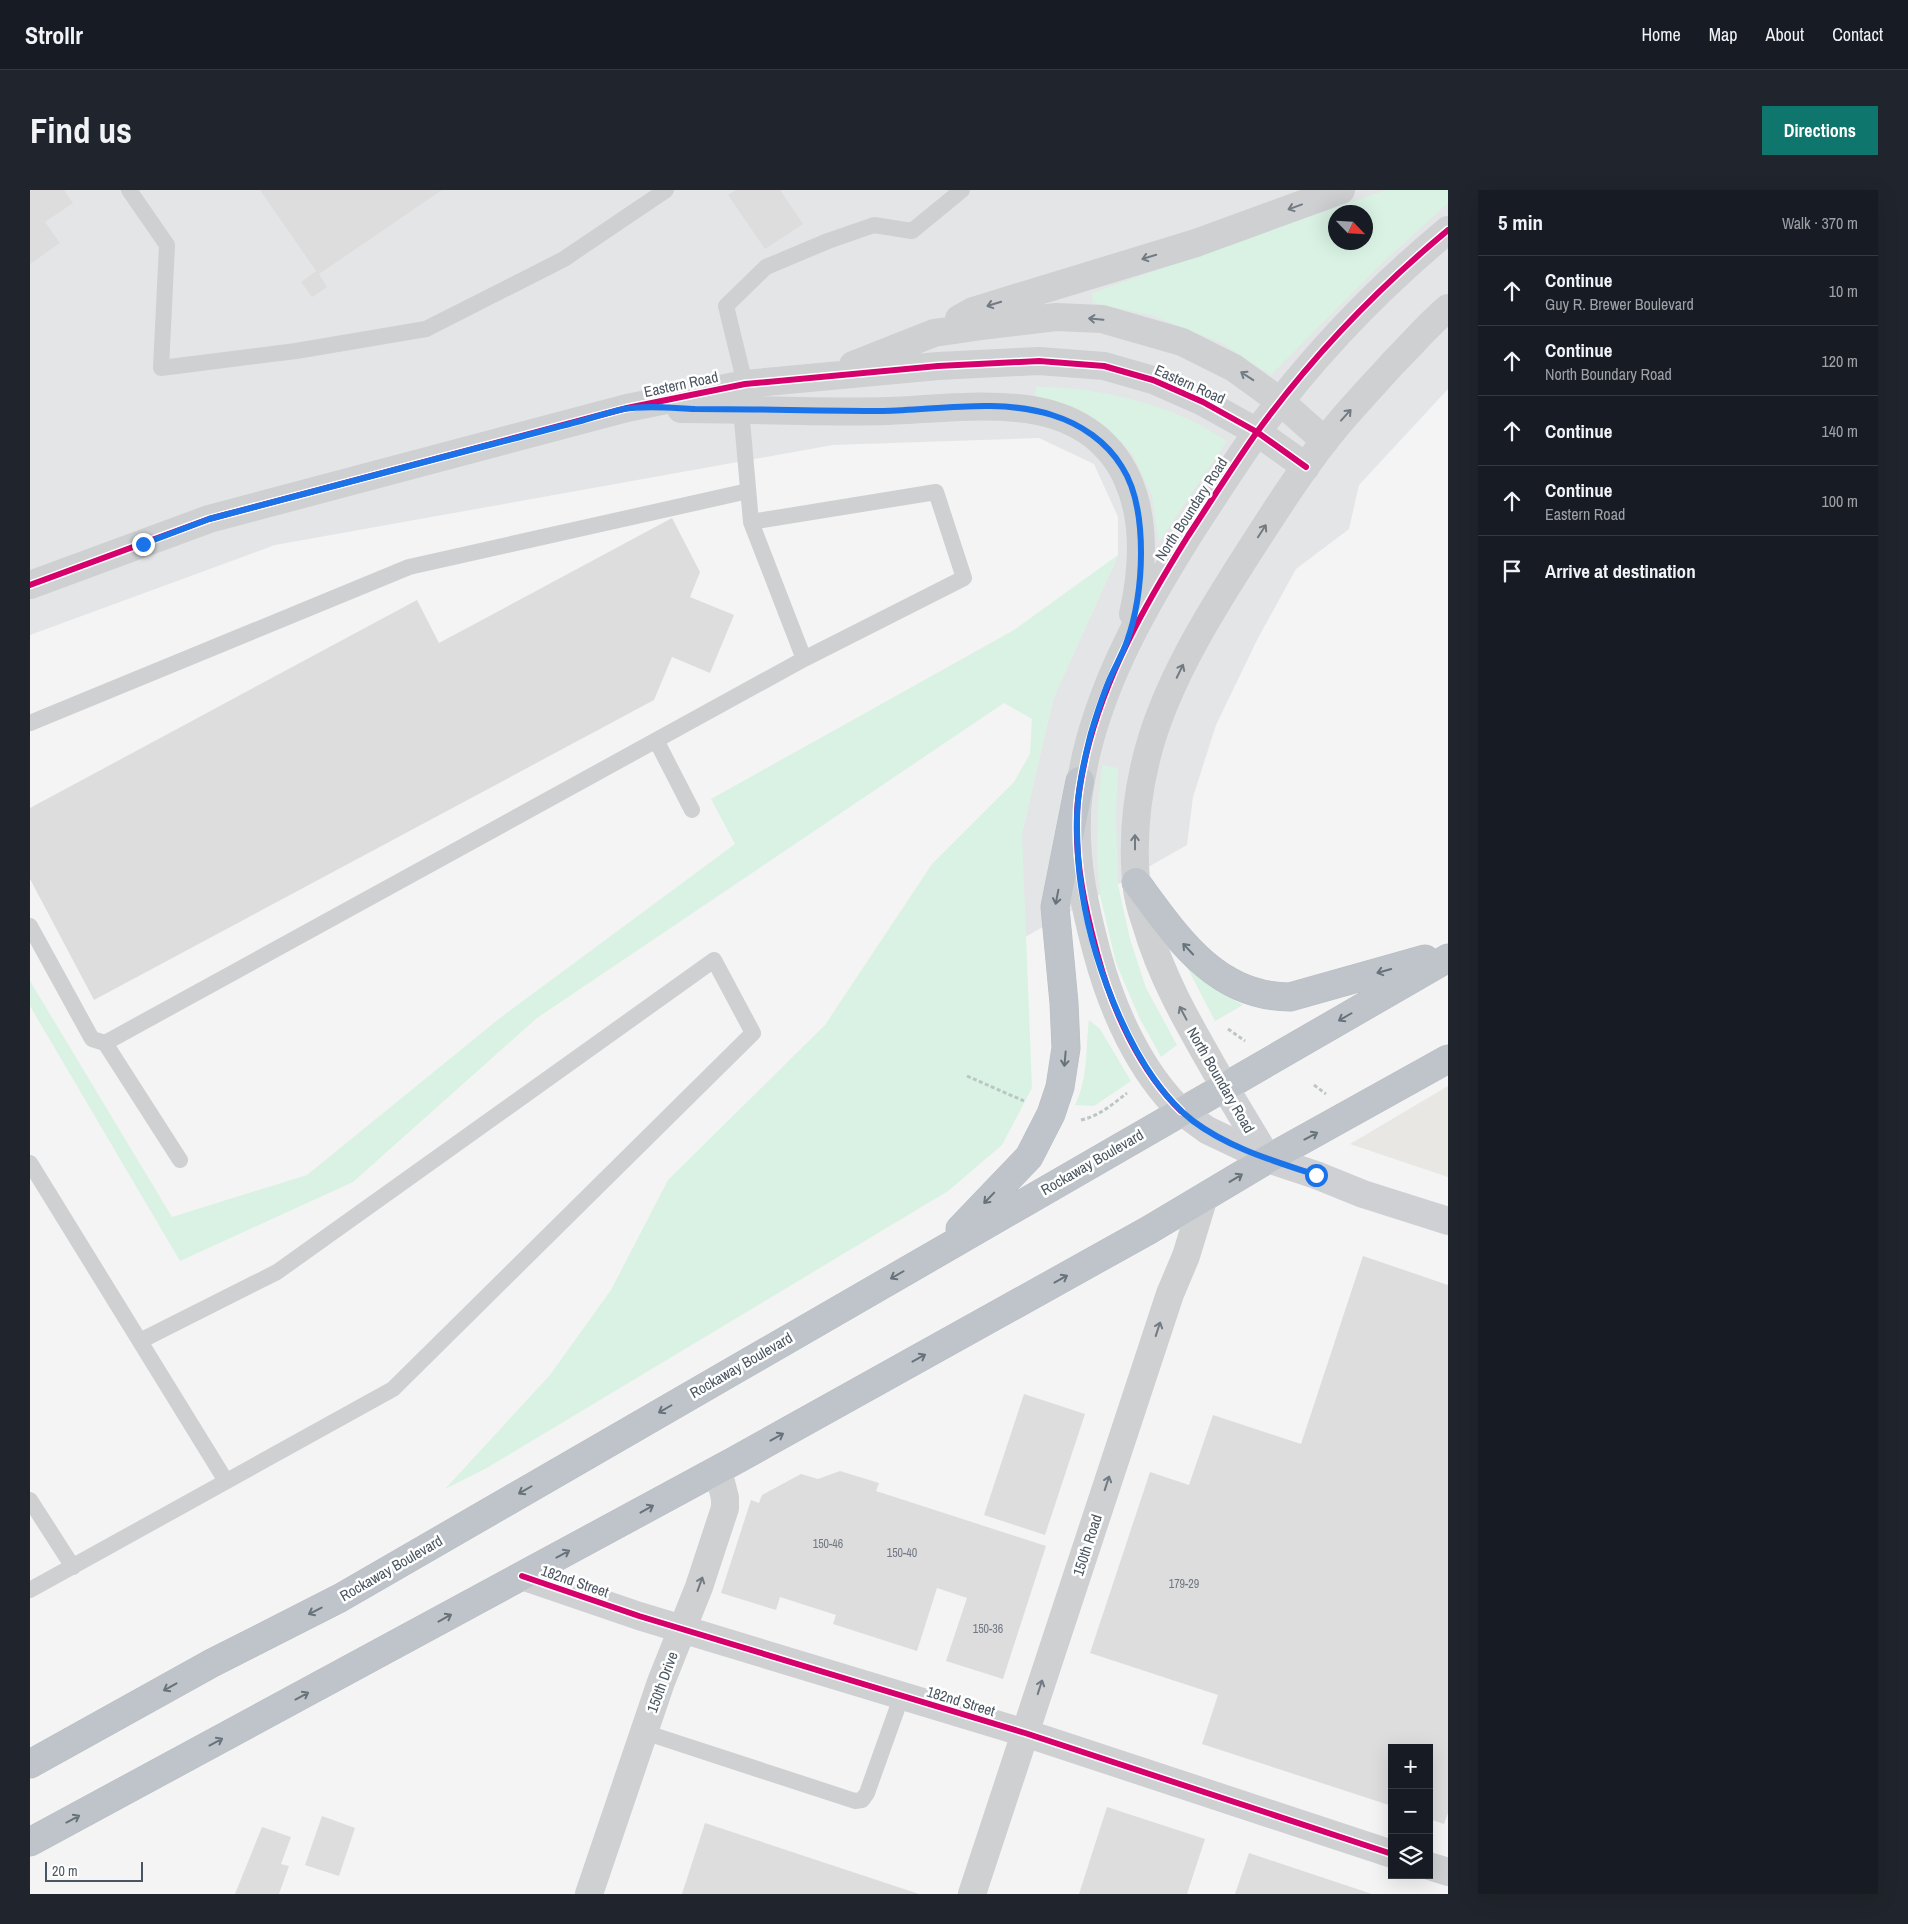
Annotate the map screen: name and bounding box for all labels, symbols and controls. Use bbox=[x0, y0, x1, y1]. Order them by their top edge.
text: Strollr bbox=[25, 19, 83, 51]
text: Home bbox=[1641, 22, 1681, 47]
text: Map bbox=[1709, 22, 1738, 47]
text: About bbox=[1766, 22, 1804, 47]
text: Contact bbox=[1832, 22, 1883, 47]
button: Directions bbox=[1762, 106, 1878, 155]
text: Find us bbox=[30, 107, 132, 154]
one-way arrow bbox=[1288, 203, 1303, 212]
north arrow bbox=[1328, 205, 1373, 250]
text: 5 min bbox=[1498, 208, 1543, 237]
text: Walk · 370 m bbox=[1782, 212, 1858, 234]
one-way arrow bbox=[1142, 253, 1158, 263]
text: Continue bbox=[1545, 267, 1613, 293]
icon: ahead bbox=[1498, 277, 1526, 305]
text: 10 m bbox=[1829, 280, 1858, 302]
text: Guy R. Brewer Boulevard bbox=[1545, 293, 1694, 315]
one-way arrow bbox=[986, 300, 1002, 310]
one-way arrow bbox=[1089, 314, 1105, 324]
text: Continue bbox=[1545, 337, 1613, 363]
icon: ahead bbox=[1498, 347, 1526, 375]
text: 120 m bbox=[1822, 350, 1858, 372]
street label: Eastern Road bbox=[1151, 359, 1229, 409]
text: North Boundary Road bbox=[1545, 363, 1672, 385]
street label: Eastern Road bbox=[642, 366, 720, 402]
one-way arrow bbox=[1240, 371, 1254, 382]
one-way arrow bbox=[1340, 409, 1351, 422]
icon: ahead bbox=[1498, 417, 1526, 445]
text: Continue bbox=[1545, 418, 1613, 444]
text: 140 m bbox=[1822, 420, 1858, 442]
street label: North Boundary Road bbox=[1150, 453, 1232, 565]
text: Continue bbox=[1545, 477, 1613, 503]
icon: ahead bbox=[1498, 487, 1526, 515]
text: 100 m bbox=[1822, 490, 1858, 512]
text: Eastern Road bbox=[1545, 503, 1625, 525]
one-way arrow bbox=[1258, 524, 1268, 538]
route end bbox=[132, 533, 155, 556]
icon: arrive bbox=[1498, 557, 1526, 585]
text: Arrive at destination bbox=[1545, 558, 1696, 584]
one-way arrow bbox=[1176, 664, 1185, 679]
one-way arrow bbox=[1130, 834, 1140, 850]
one-way arrow bbox=[1052, 889, 1062, 905]
one-way arrow bbox=[1182, 943, 1194, 955]
one-way arrow bbox=[1377, 966, 1393, 976]
one-way arrow bbox=[1178, 1006, 1187, 1021]
one-way arrow bbox=[1338, 1013, 1353, 1022]
street label: North Boundary Road bbox=[1182, 1023, 1260, 1137]
one-way arrow bbox=[1060, 1051, 1069, 1067]
street label: Rockaway Boulevard bbox=[1037, 1124, 1147, 1200]
one-way arrow bbox=[1303, 1131, 1318, 1141]
route start bbox=[1305, 1164, 1328, 1187]
one-way arrow bbox=[1228, 1173, 1242, 1183]
one-way arrow bbox=[983, 1192, 995, 1205]
one-way arrow bbox=[890, 1271, 904, 1281]
one-way arrow bbox=[1053, 1274, 1067, 1284]
one-way arrow bbox=[1154, 1321, 1164, 1337]
street label: Rockaway Boulevard bbox=[686, 1327, 796, 1403]
one-way arrow bbox=[911, 1353, 925, 1363]
one-way arrow bbox=[659, 1405, 673, 1415]
one-way arrow bbox=[769, 1432, 783, 1442]
one-way arrow bbox=[1103, 1475, 1113, 1491]
one-way arrow bbox=[518, 1486, 532, 1496]
one-way arrow bbox=[639, 1503, 654, 1513]
street label: 150th Road bbox=[1067, 1512, 1107, 1578]
street label: Rockaway Boulevard bbox=[336, 1530, 446, 1606]
house number: 150-46 bbox=[813, 1536, 843, 1552]
house number: 150-40 bbox=[887, 1545, 917, 1561]
one-way arrow bbox=[555, 1549, 570, 1558]
street label: 182nd Street bbox=[538, 1560, 612, 1603]
house number: 179-29 bbox=[1169, 1576, 1199, 1592]
one-way arrow bbox=[696, 1577, 705, 1593]
one-way arrow bbox=[308, 1607, 323, 1616]
one-way arrow bbox=[437, 1613, 451, 1623]
house number: 150-36 bbox=[973, 1621, 1003, 1637]
street label: 150th Drive bbox=[641, 1648, 683, 1715]
one-way arrow bbox=[1036, 1680, 1045, 1695]
street label: 182nd Street bbox=[924, 1681, 998, 1722]
one-way arrow bbox=[162, 1682, 177, 1692]
one-way arrow bbox=[294, 1691, 309, 1700]
one-way arrow bbox=[208, 1737, 223, 1746]
map controls bbox=[1388, 1744, 1433, 1879]
button: + bbox=[1388, 1744, 1433, 1789]
button: − bbox=[1388, 1789, 1433, 1834]
one-way arrow bbox=[65, 1814, 80, 1823]
button: layers bbox=[1388, 1834, 1433, 1879]
scale bar bbox=[45, 1859, 142, 1882]
text: 20 m bbox=[52, 1862, 78, 1880]

